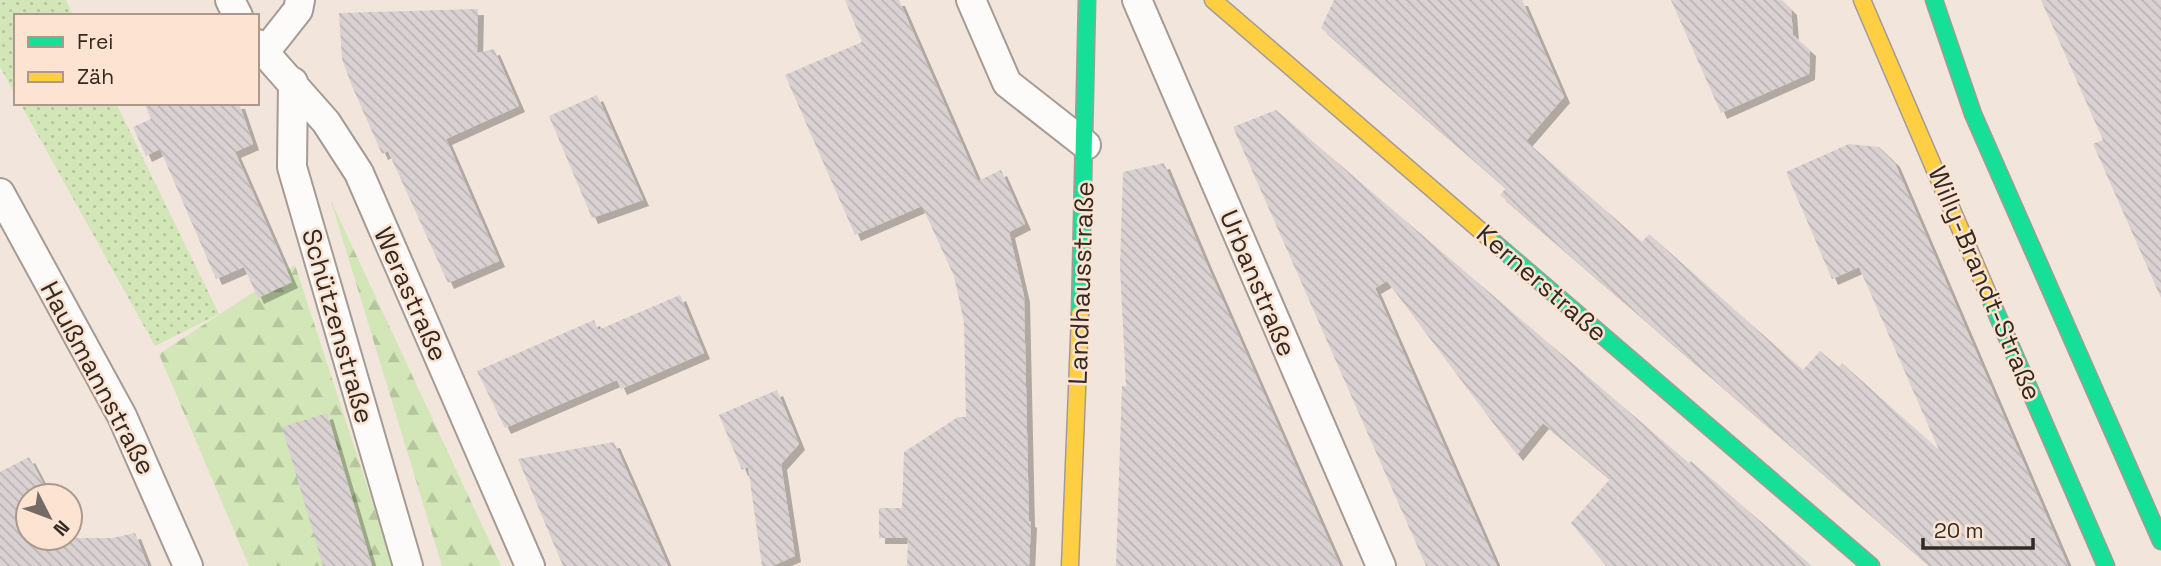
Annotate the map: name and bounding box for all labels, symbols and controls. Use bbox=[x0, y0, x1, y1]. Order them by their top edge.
legend bbox=[14, 14, 259, 105]
text: Frei bbox=[77, 28, 113, 55]
text: Zäh bbox=[77, 63, 114, 90]
street label: Willy-Brandt-Straße bbox=[1920, 161, 2050, 405]
street label: Landhausstraße bbox=[1060, 181, 1102, 385]
street label: Urbanstraße bbox=[1212, 204, 1304, 362]
street label: Kernerstraße bbox=[1469, 217, 1615, 349]
street label: Werastraße bbox=[366, 222, 456, 366]
street label: Schützenstraße bbox=[294, 225, 382, 427]
street label: Haußmannstraße bbox=[33, 275, 163, 481]
north arrow bbox=[14, 482, 84, 552]
scale bar bbox=[1923, 506, 2033, 550]
text: N bbox=[48, 515, 75, 541]
text: 20 m bbox=[1934, 517, 1984, 544]

